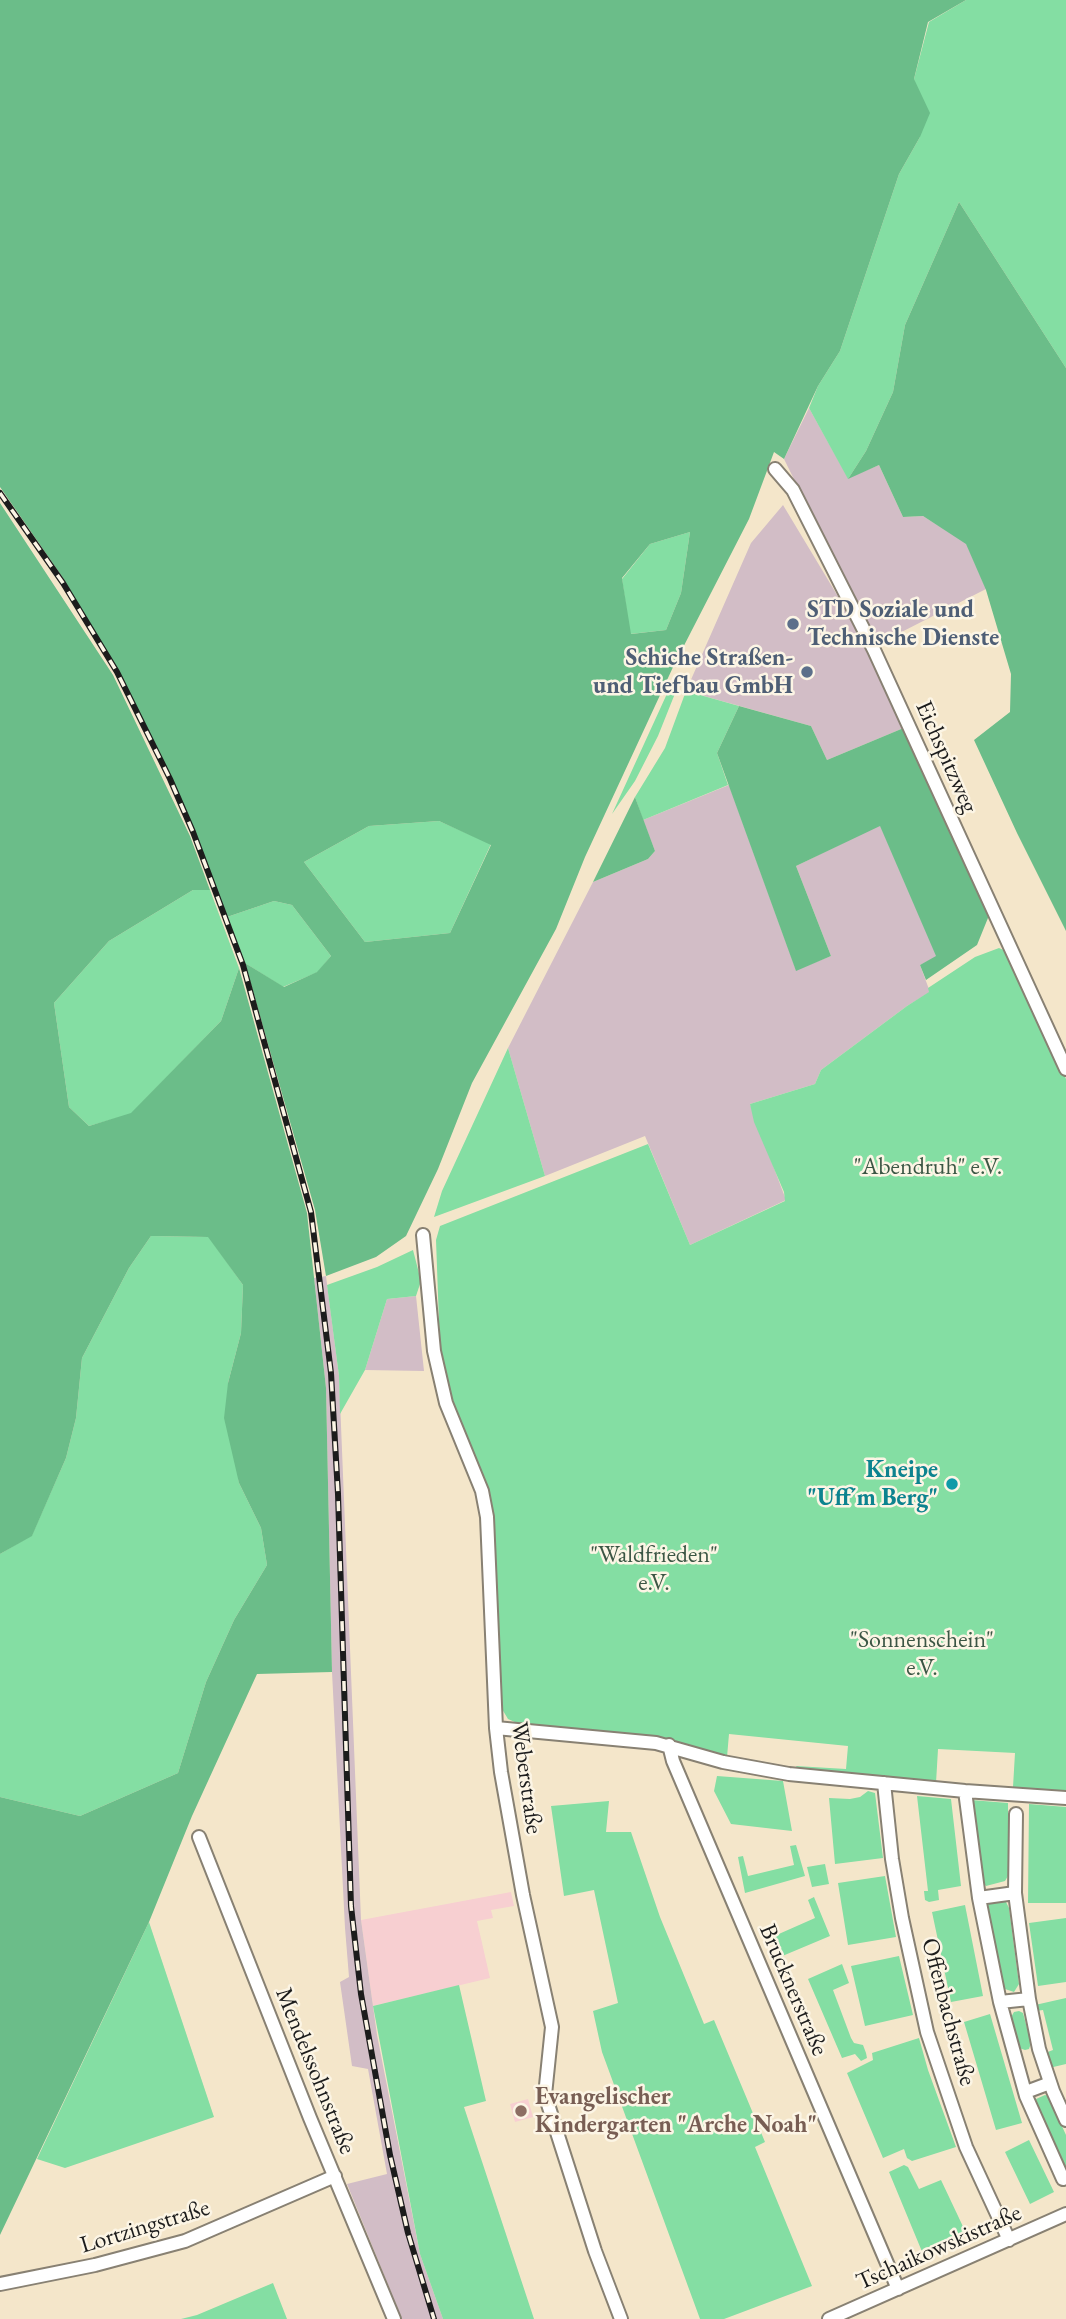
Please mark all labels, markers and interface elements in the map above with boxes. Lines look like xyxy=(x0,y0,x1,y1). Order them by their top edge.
place label: STD Soziale und Technische Dienste xyxy=(807,596,999,652)
marker: STD Soziale und Technische Dienste xyxy=(785,616,801,632)
place label: Schiche Straßen- und Tiefbau GmbH xyxy=(593,644,793,700)
marker: Schiche Straßen- und Tiefbau GmbH xyxy=(799,664,815,680)
street label: Eichspitzweg xyxy=(908,696,984,818)
park label: "Abendruh" e.V. xyxy=(854,1153,1002,1181)
place label: Kneipe "Uff´m Berg" xyxy=(807,1456,938,1512)
marker: Kneipe "Uff´m Berg" xyxy=(944,1476,960,1492)
park label: "Waldfrieden" e.V. xyxy=(590,1541,718,1597)
park label: "Sonnenschein" e.V. xyxy=(850,1626,994,1682)
street label: Weberstraße xyxy=(504,1720,548,1836)
street label: Brucknerstraße xyxy=(752,1920,834,2060)
street label: Offenbachstraße xyxy=(914,1935,982,2089)
street label: Mendelssohnstraße xyxy=(269,1984,361,2158)
place label: Evangelischer Kindergarten "Arche Noah" xyxy=(535,2083,817,2139)
marker: Evangelischer Kindergarten "Arche Noah" xyxy=(513,2103,529,2119)
street label: Lortzingstraße xyxy=(77,2194,213,2260)
street label: Tschaikowskistraße xyxy=(852,2199,1026,2297)

